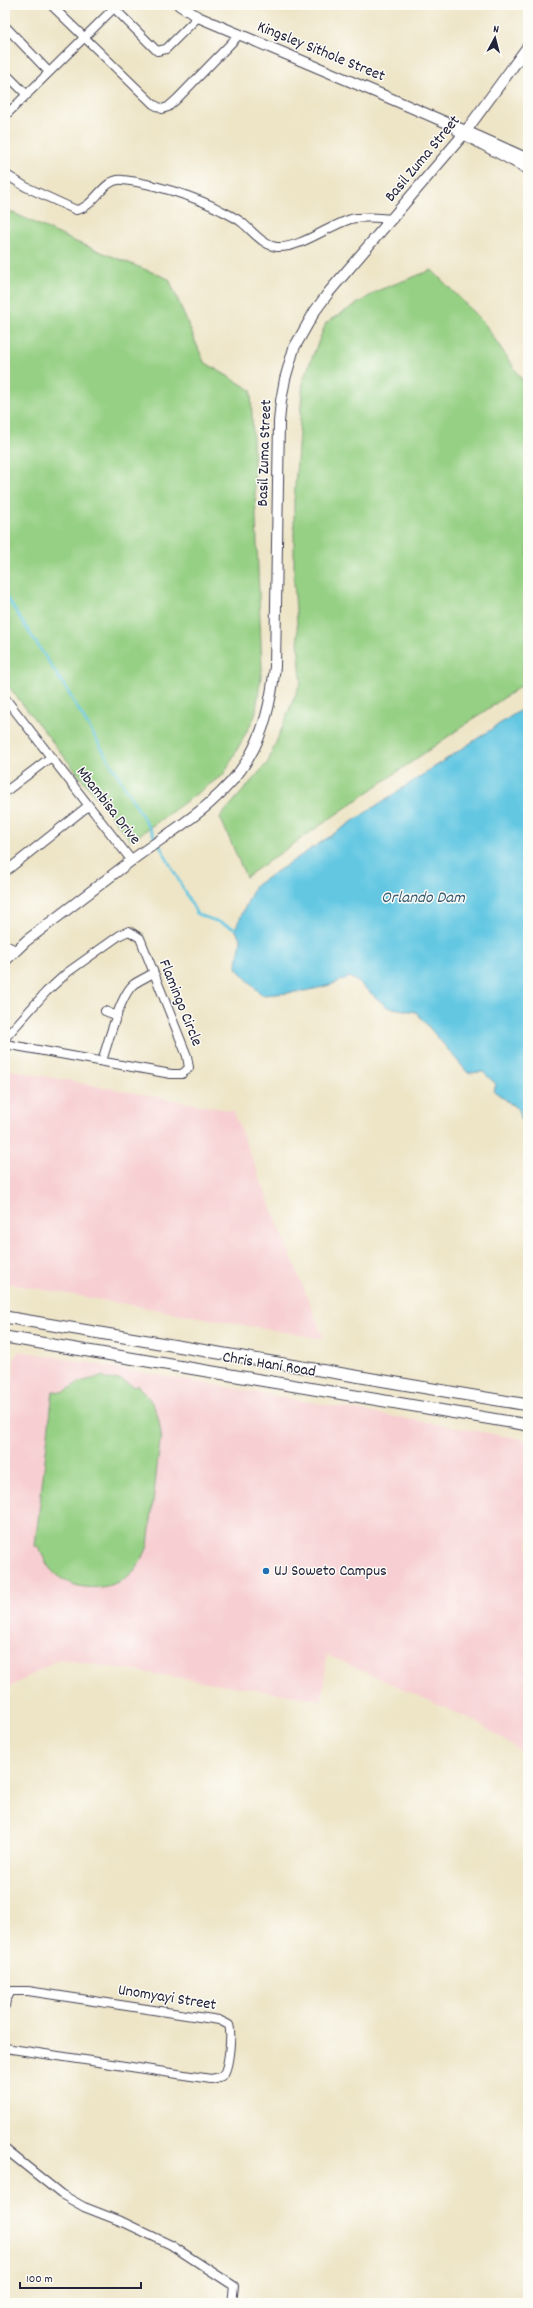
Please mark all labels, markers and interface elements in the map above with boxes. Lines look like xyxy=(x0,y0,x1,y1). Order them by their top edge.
street label: Kingsley Sithole Street xyxy=(254,16,389,88)
north arrow xyxy=(475,18,515,58)
text: N xyxy=(492,22,500,38)
street label: Basil Zuma Street xyxy=(380,110,466,207)
street label: Basil Zuma Street xyxy=(252,399,278,507)
street label: Mbambisa Drive xyxy=(70,762,146,850)
water label: Orlando Dam xyxy=(381,887,465,911)
street label: Flamingo Circle xyxy=(152,956,208,1050)
street label: Chris Hani Road xyxy=(221,1346,317,1384)
place label: UJ Soweto Campus xyxy=(274,1560,387,1583)
marker: UJ Soweto Campus xyxy=(261,1566,271,1576)
street label: Unomyayi Street xyxy=(116,1979,218,2017)
scale bar xyxy=(20,2264,141,2290)
text: 100 m xyxy=(26,2271,53,2288)

